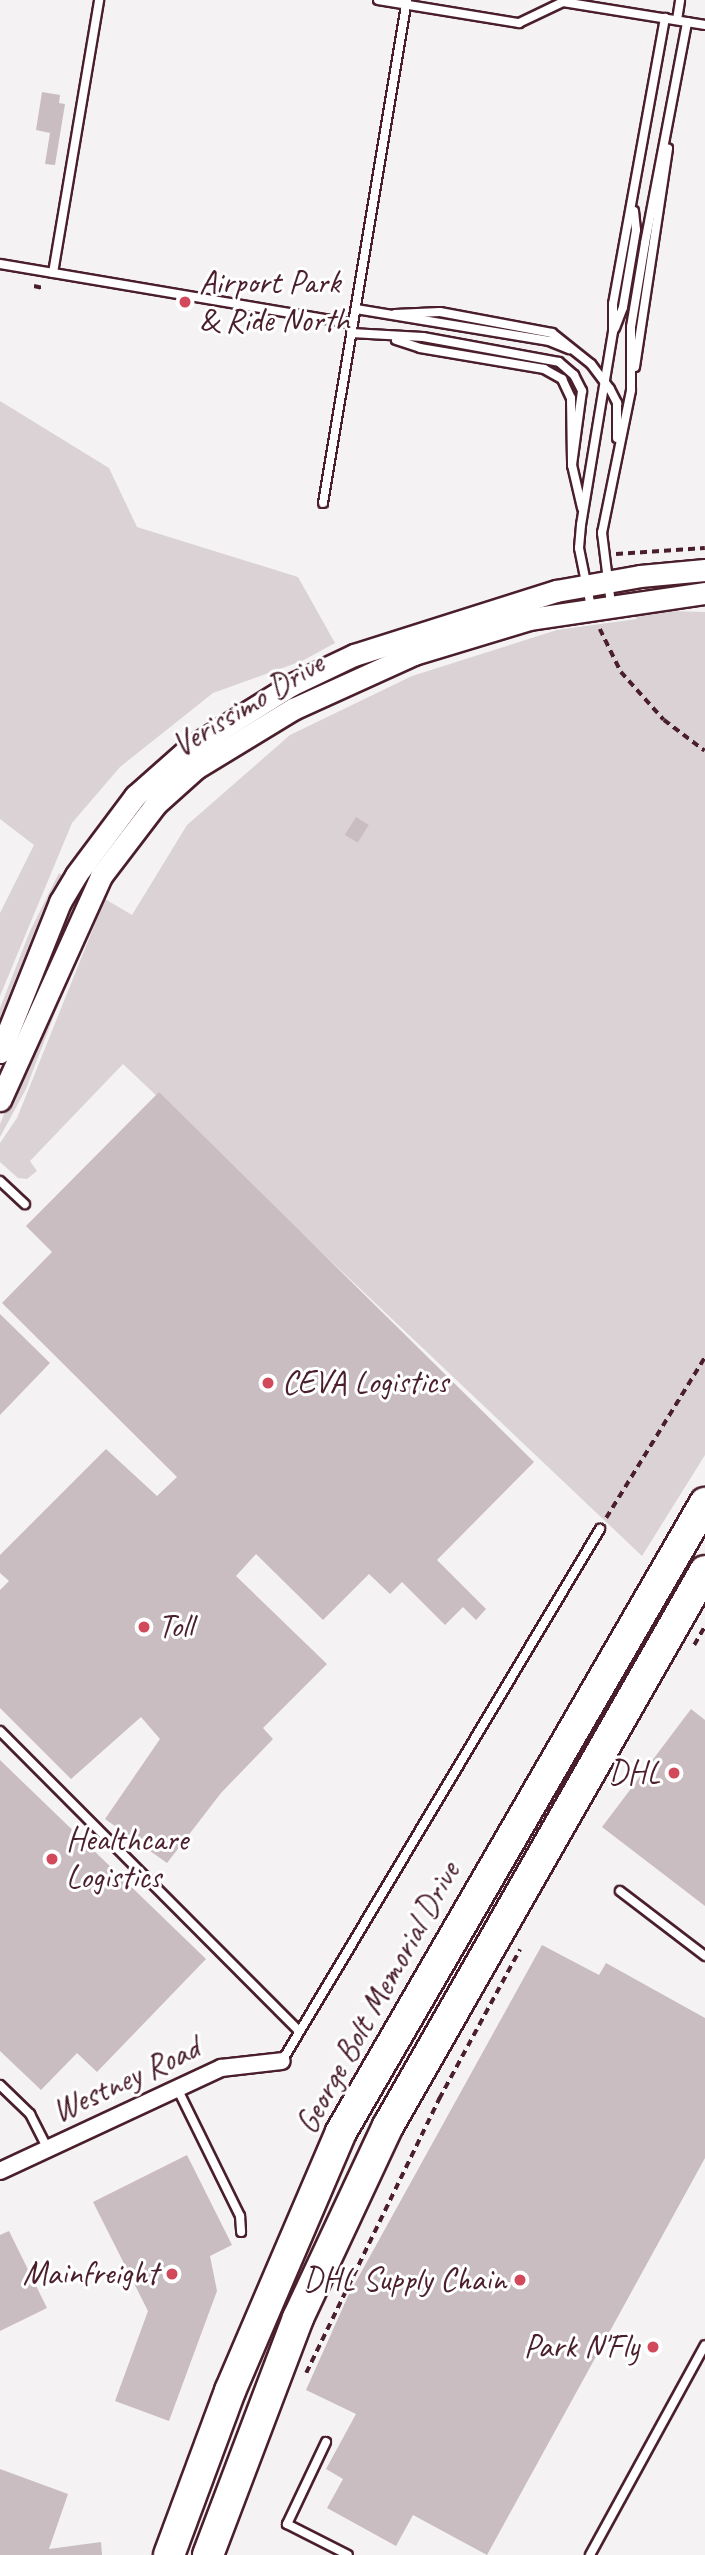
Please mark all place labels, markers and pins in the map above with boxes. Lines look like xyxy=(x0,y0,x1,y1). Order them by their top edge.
place label: Airport Park & Ride North xyxy=(199,263,350,341)
marker: Airport Park & Ride North xyxy=(177,294,193,310)
place label: CEVA Logistics xyxy=(282,1363,448,1403)
marker: CEVA Logistics xyxy=(260,1375,276,1391)
place label: Toll xyxy=(158,1607,193,1647)
marker: Toll xyxy=(136,1619,152,1635)
place label: DHL xyxy=(608,1753,660,1793)
marker: DHL xyxy=(666,1765,682,1781)
place label: Healthcare Logistics xyxy=(66,1820,188,1898)
marker: Healthcare Logistics xyxy=(44,1851,60,1867)
place label: Mainfreight xyxy=(23,2254,158,2294)
place label: DHL Supply Chain xyxy=(303,2260,506,2300)
marker: Mainfreight xyxy=(164,2266,180,2282)
marker: DHL Supply Chain xyxy=(512,2272,528,2288)
place label: Park N'Fly xyxy=(523,2327,639,2367)
marker: Park N'Fly xyxy=(645,2339,661,2355)

